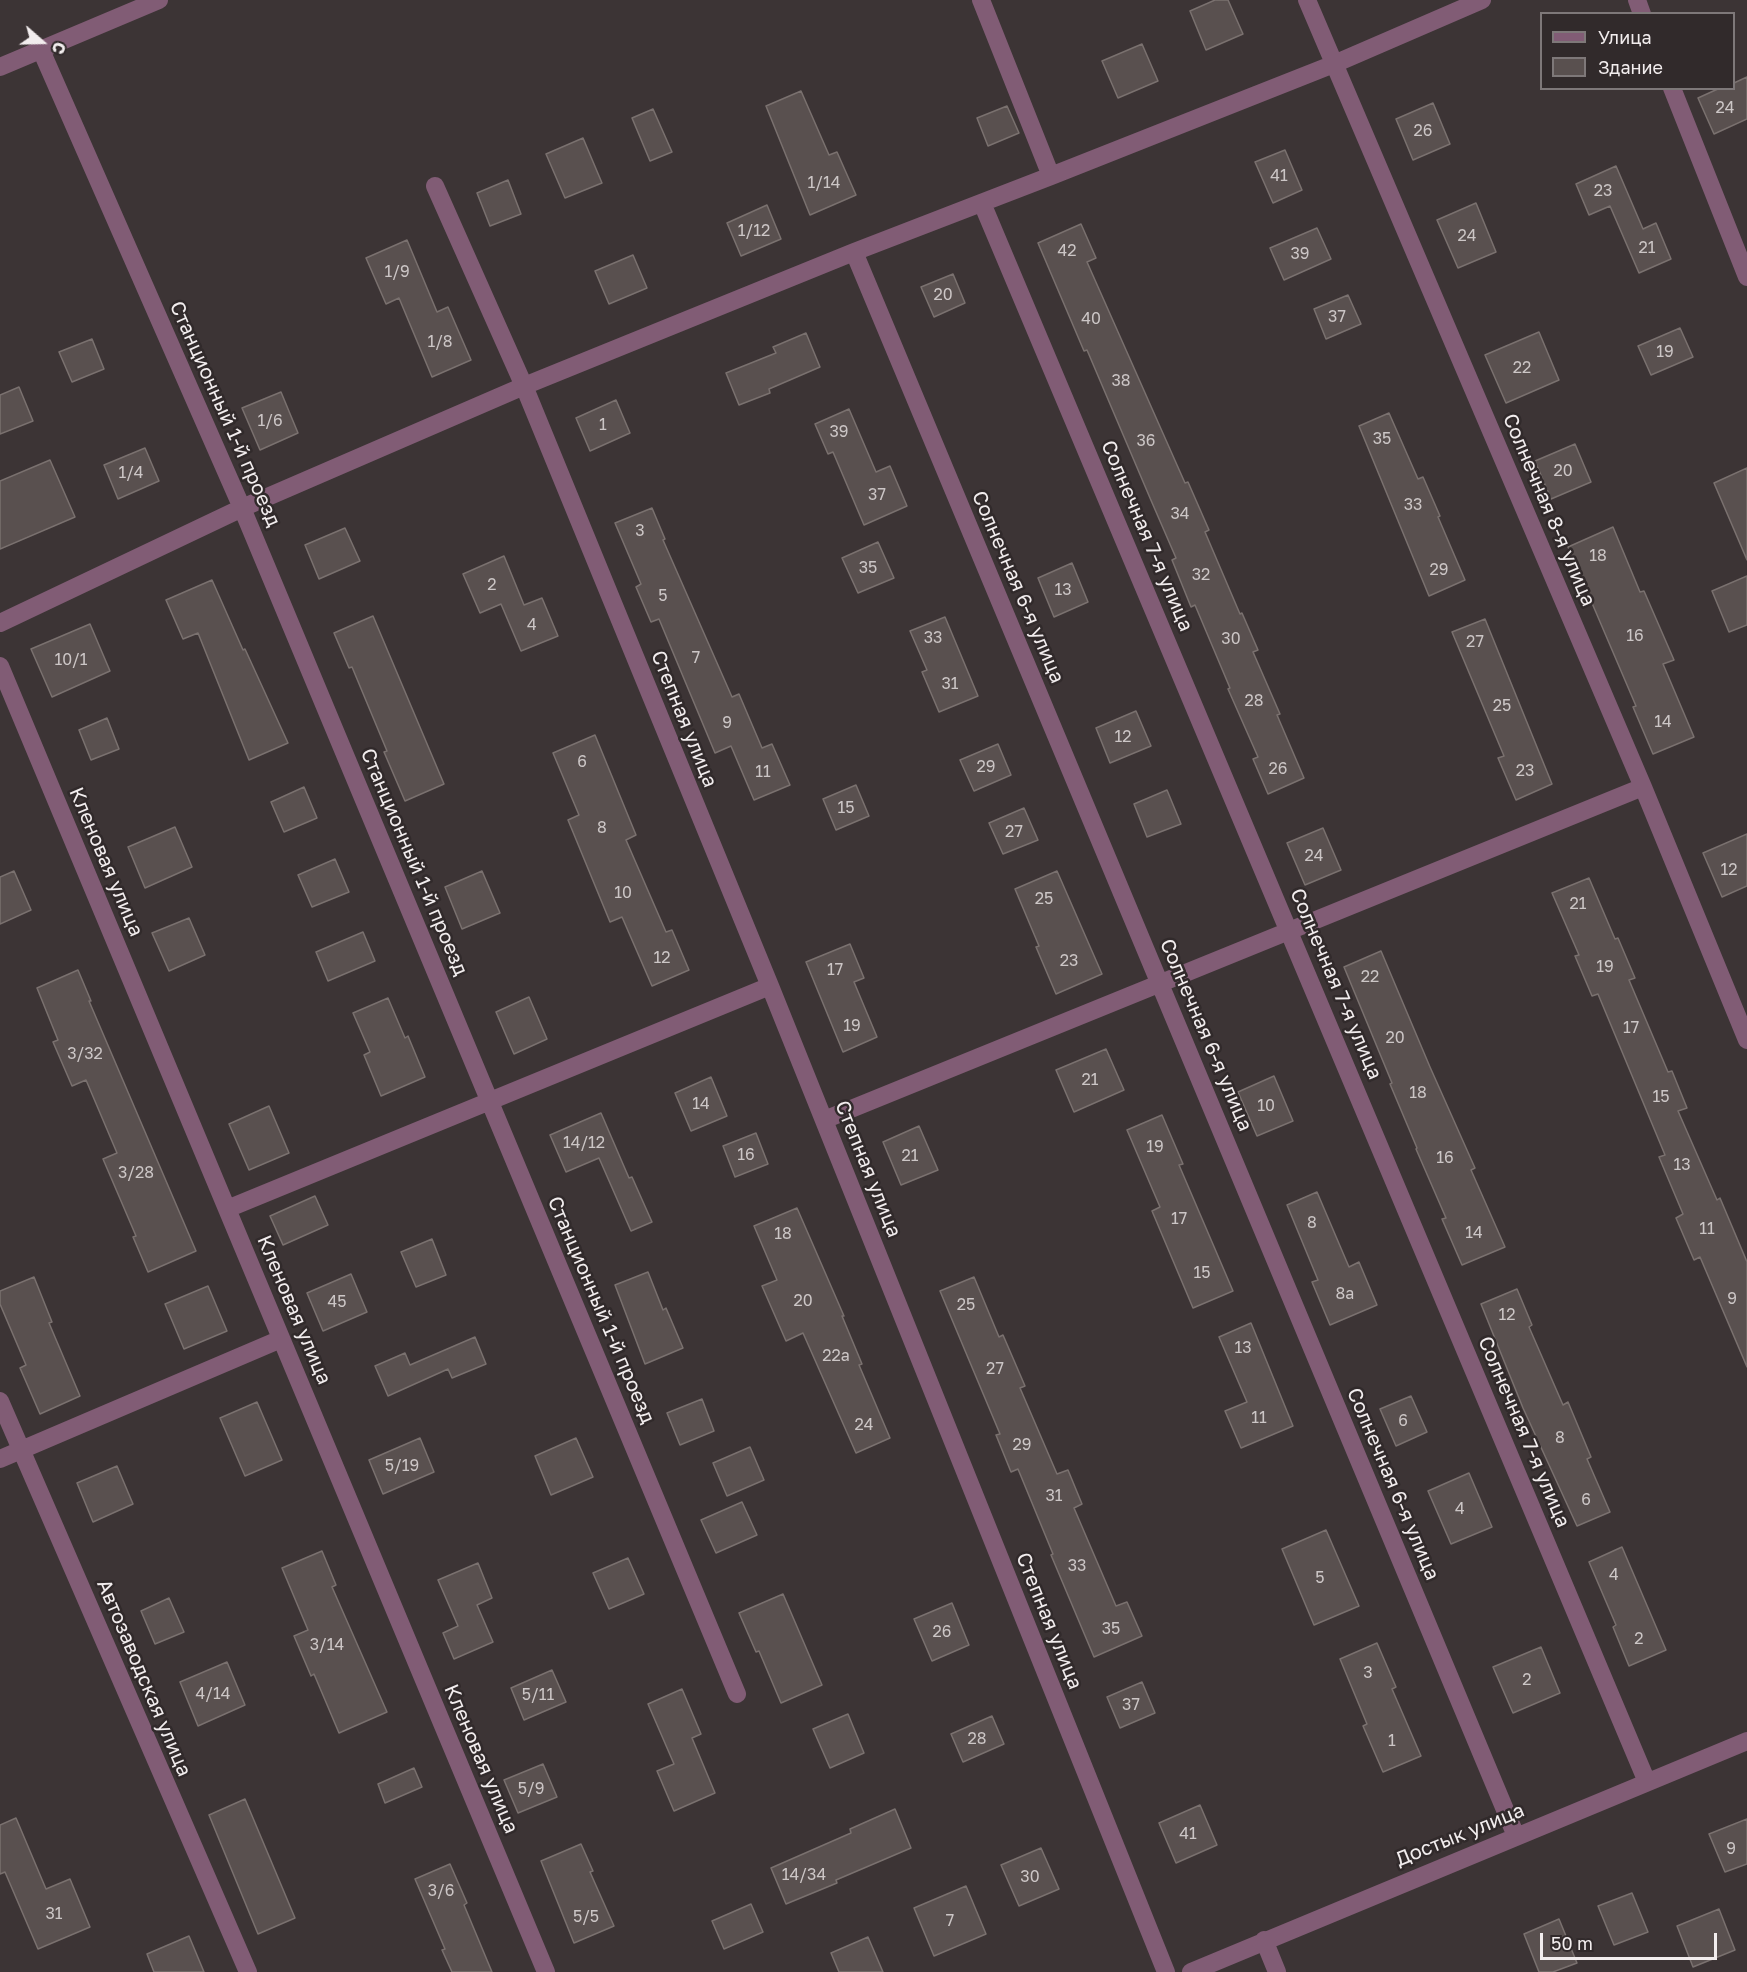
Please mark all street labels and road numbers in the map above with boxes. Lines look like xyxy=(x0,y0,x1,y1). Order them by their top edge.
street label: Станционный 1-й проезд xyxy=(164,298,286,530)
street label: Солнечная 8-я улица xyxy=(1498,410,1600,610)
street label: Солнечная 7-я улица xyxy=(1096,437,1198,635)
street label: Солнечная 6-я улица xyxy=(967,487,1069,687)
street label: Степная улица xyxy=(646,647,722,791)
street label: Станционный 1-й проезд xyxy=(355,745,473,979)
street label: Кленовая улица xyxy=(64,784,148,940)
street label: Солнечная 7-я улица xyxy=(1285,885,1387,1083)
street label: Солнечная 6-я улица xyxy=(1155,935,1257,1135)
street label: Степная улица xyxy=(830,1097,906,1241)
street label: Станционный 1-й проезд xyxy=(542,1193,660,1427)
street label: Кленовая улица xyxy=(252,1232,336,1388)
street label: Солнечная 7-я улица xyxy=(1473,1333,1575,1531)
street label: Солнечная 6-я улица xyxy=(1342,1384,1444,1584)
street label: Степная улица xyxy=(1011,1549,1087,1693)
street label: Автозаводская улица xyxy=(92,1576,196,1780)
street label: Кленовая улица xyxy=(439,1681,523,1837)
street label: Достык улица xyxy=(1392,1798,1528,1872)

